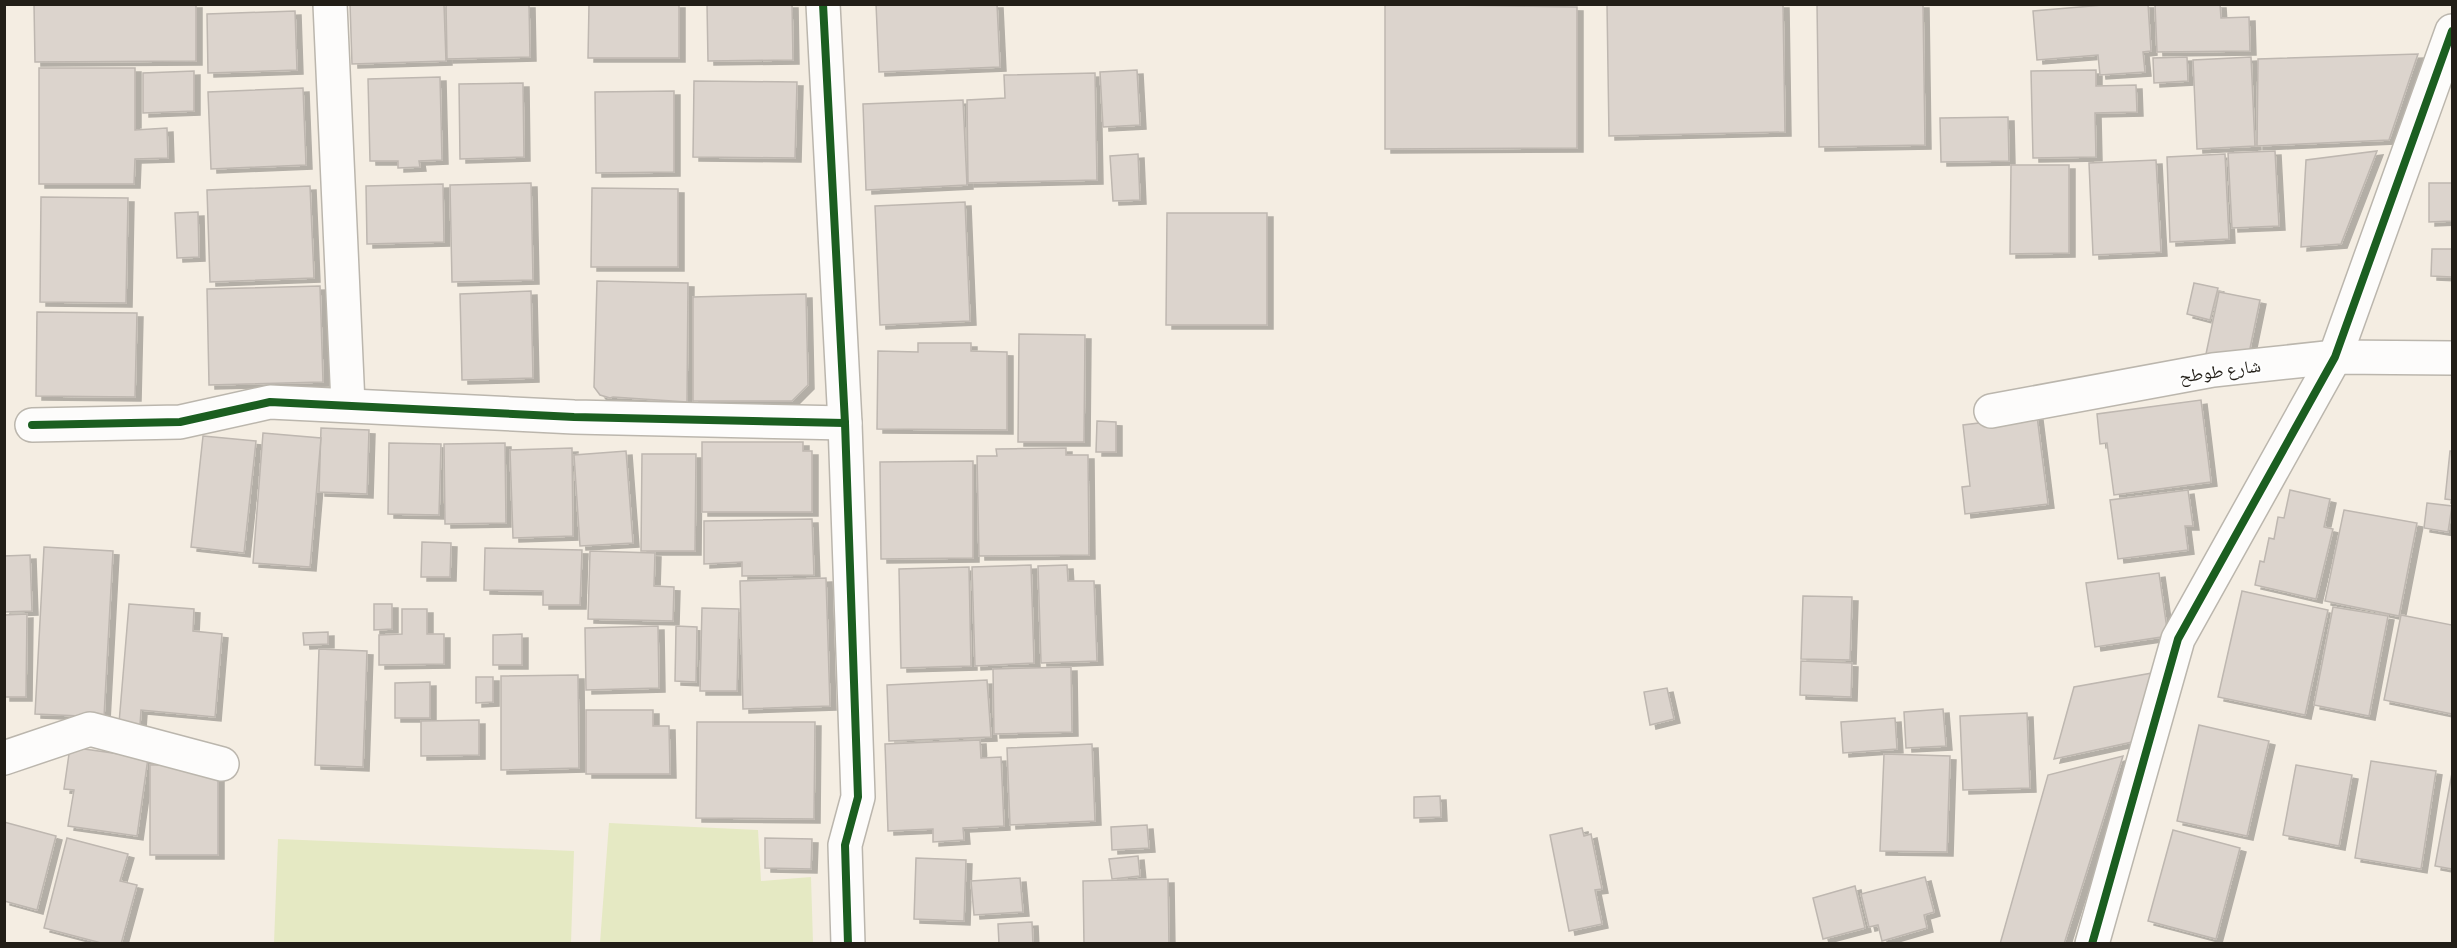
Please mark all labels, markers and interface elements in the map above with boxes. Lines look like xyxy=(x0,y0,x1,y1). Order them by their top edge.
street label: شارع طوطح xyxy=(2178,353,2262,389)

